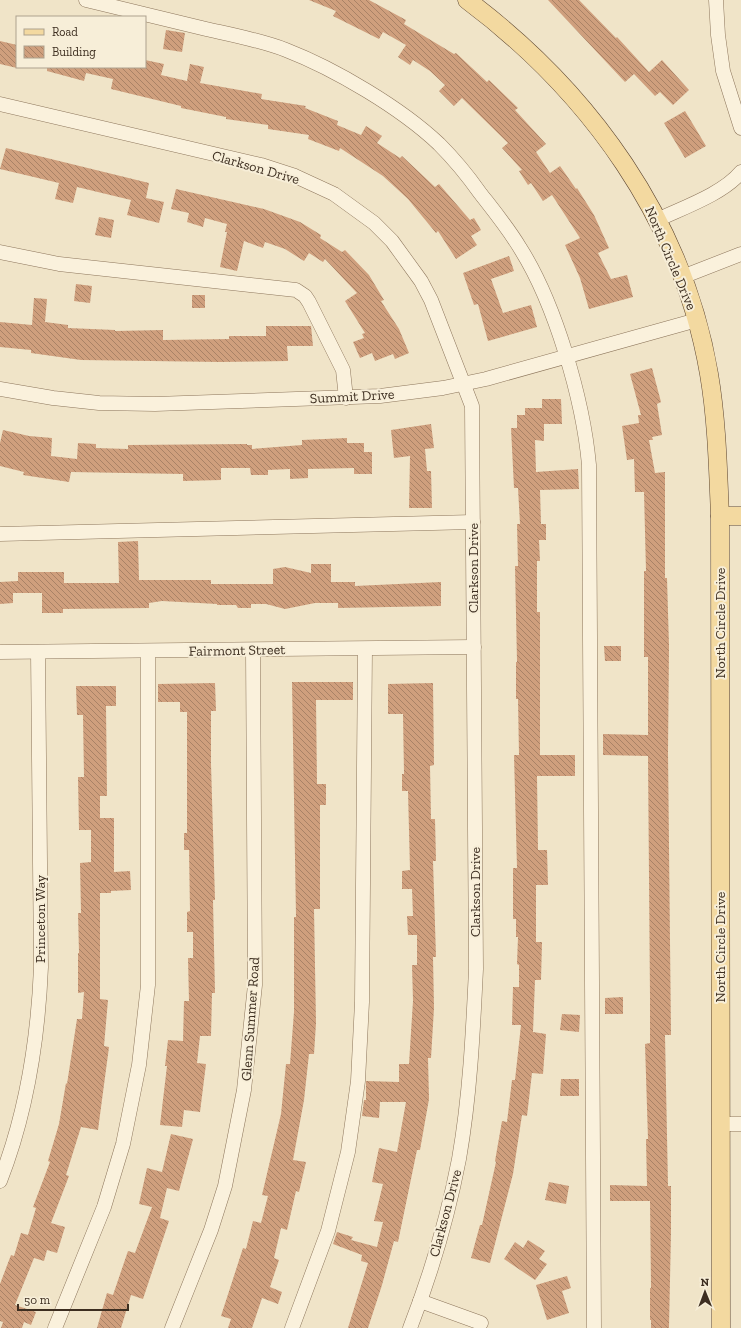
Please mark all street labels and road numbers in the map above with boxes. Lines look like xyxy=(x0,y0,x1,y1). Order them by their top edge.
street label: Clarkson Drive xyxy=(210,147,302,188)
street label: North Circle Drive xyxy=(641,204,700,313)
street label: Summit Drive xyxy=(309,386,395,407)
street label: Clarkson Drive xyxy=(465,523,482,613)
street label: North Circle Drive xyxy=(712,567,729,678)
street label: Fairmont Street xyxy=(188,641,286,660)
street label: Clarkson Drive xyxy=(467,847,484,937)
street label: Princeton Way xyxy=(32,874,49,963)
street label: North Circle Drive xyxy=(712,891,729,1002)
street label: Glenn Summer Road xyxy=(238,956,263,1082)
street label: Clarkson Drive xyxy=(426,1167,465,1259)

